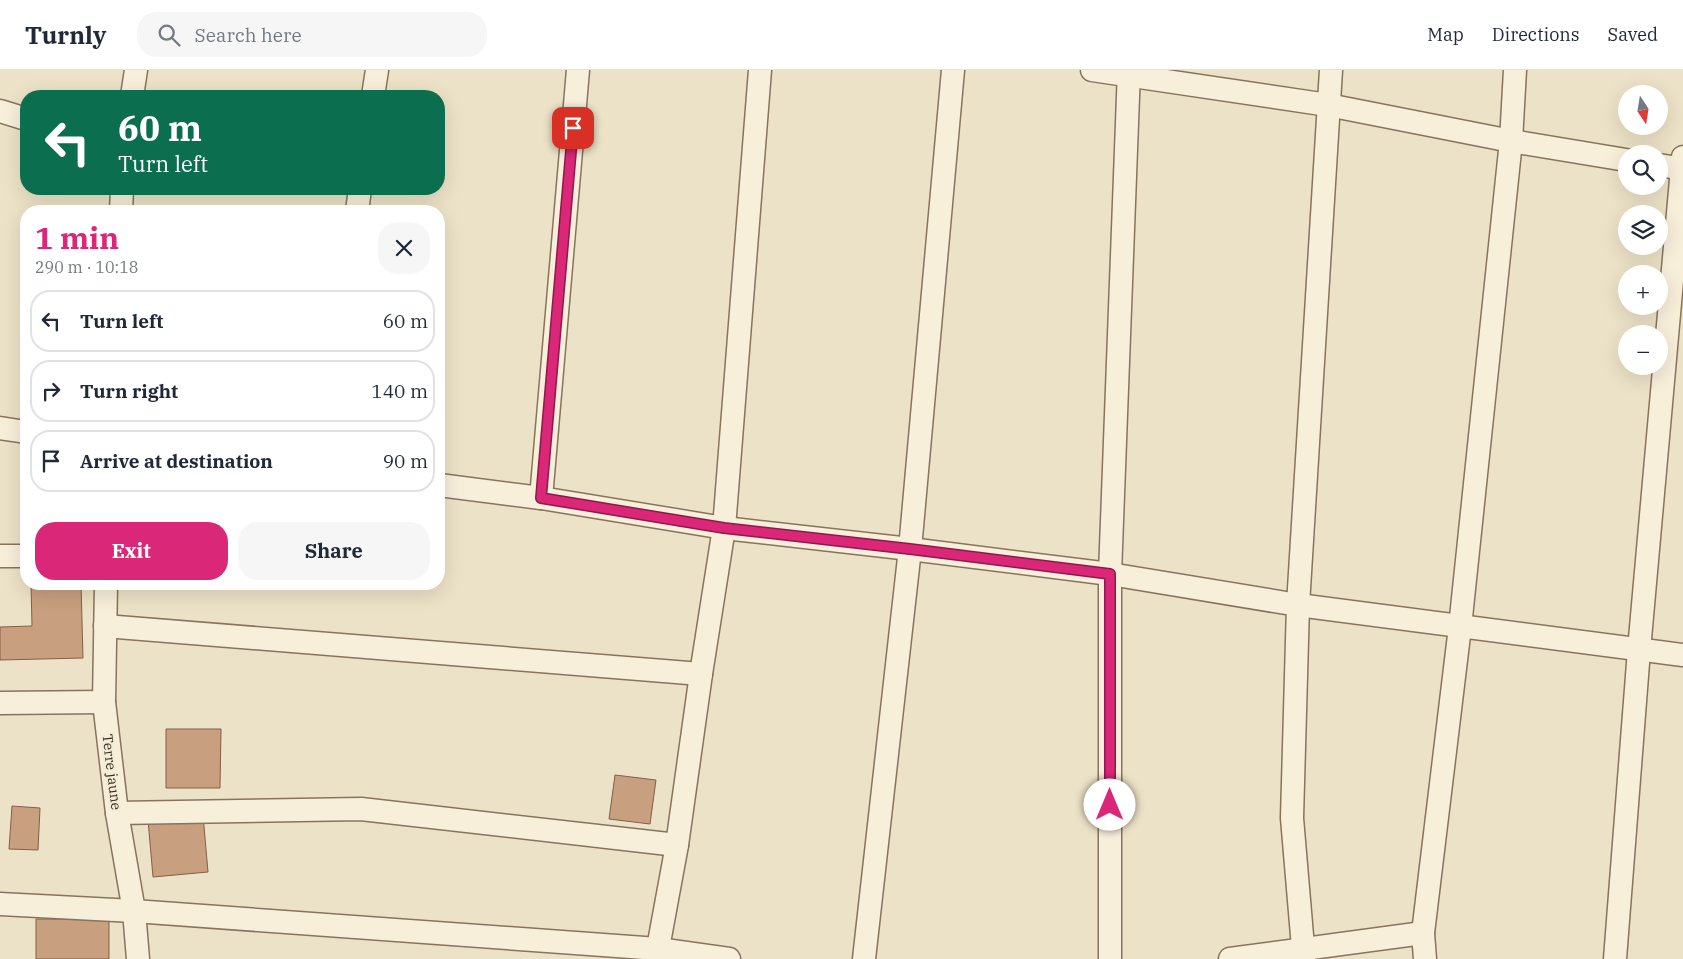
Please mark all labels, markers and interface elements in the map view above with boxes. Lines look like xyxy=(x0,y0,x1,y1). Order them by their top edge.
search box xyxy=(137,12,487,57)
text: Turnly xyxy=(25,19,107,51)
icon: search xyxy=(155,21,183,49)
text: Search here xyxy=(195,23,302,47)
text: Map xyxy=(1427,23,1464,46)
text: Directions xyxy=(1492,23,1580,46)
text: Saved xyxy=(1608,23,1658,46)
north arrow xyxy=(1618,85,1668,135)
map controls xyxy=(1618,85,1668,375)
text: 60 m xyxy=(118,105,202,151)
pin xyxy=(552,107,594,149)
icon: left xyxy=(35,110,100,175)
icon: arrive xyxy=(559,114,587,142)
button: search xyxy=(1618,145,1668,195)
text: Turn left xyxy=(118,149,208,178)
button: layers xyxy=(1618,205,1668,255)
text: 1 min xyxy=(35,218,119,257)
button: close xyxy=(378,222,430,274)
text: 290 m · 10:18 xyxy=(35,257,138,277)
button: + xyxy=(1618,265,1668,315)
icon: left xyxy=(37,307,65,335)
text: Turn left xyxy=(80,309,163,333)
text: 60 m xyxy=(383,309,428,333)
button: − xyxy=(1618,325,1668,375)
icon: right xyxy=(37,377,65,405)
text: Turn right xyxy=(80,379,178,403)
text: 140 m xyxy=(371,379,428,403)
icon: arrive xyxy=(37,447,65,475)
text: Arrive at destination xyxy=(80,449,273,473)
text: 90 m xyxy=(383,449,428,473)
button: Exit xyxy=(35,522,228,580)
button: Share xyxy=(238,522,430,580)
street label: Terre jaune xyxy=(98,733,126,811)
position arrow xyxy=(1083,778,1135,830)

